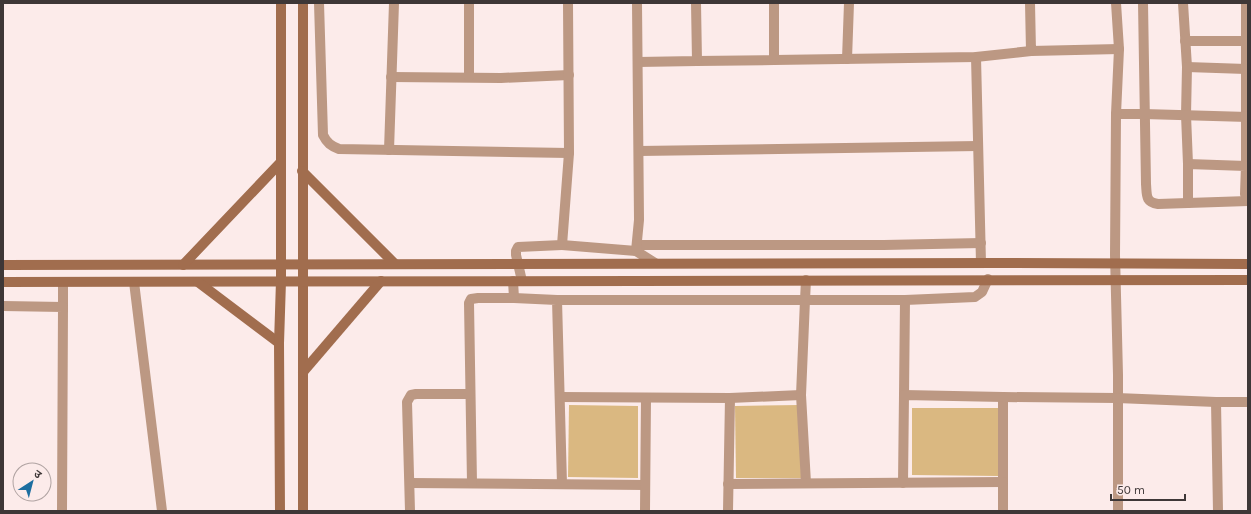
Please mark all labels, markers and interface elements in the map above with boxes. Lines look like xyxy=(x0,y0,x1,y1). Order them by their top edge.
north arrow xyxy=(12,462,52,502)
text: उ xyxy=(31,467,44,482)
scale bar xyxy=(1111,476,1185,502)
text: 50 m xyxy=(1117,483,1145,497)

